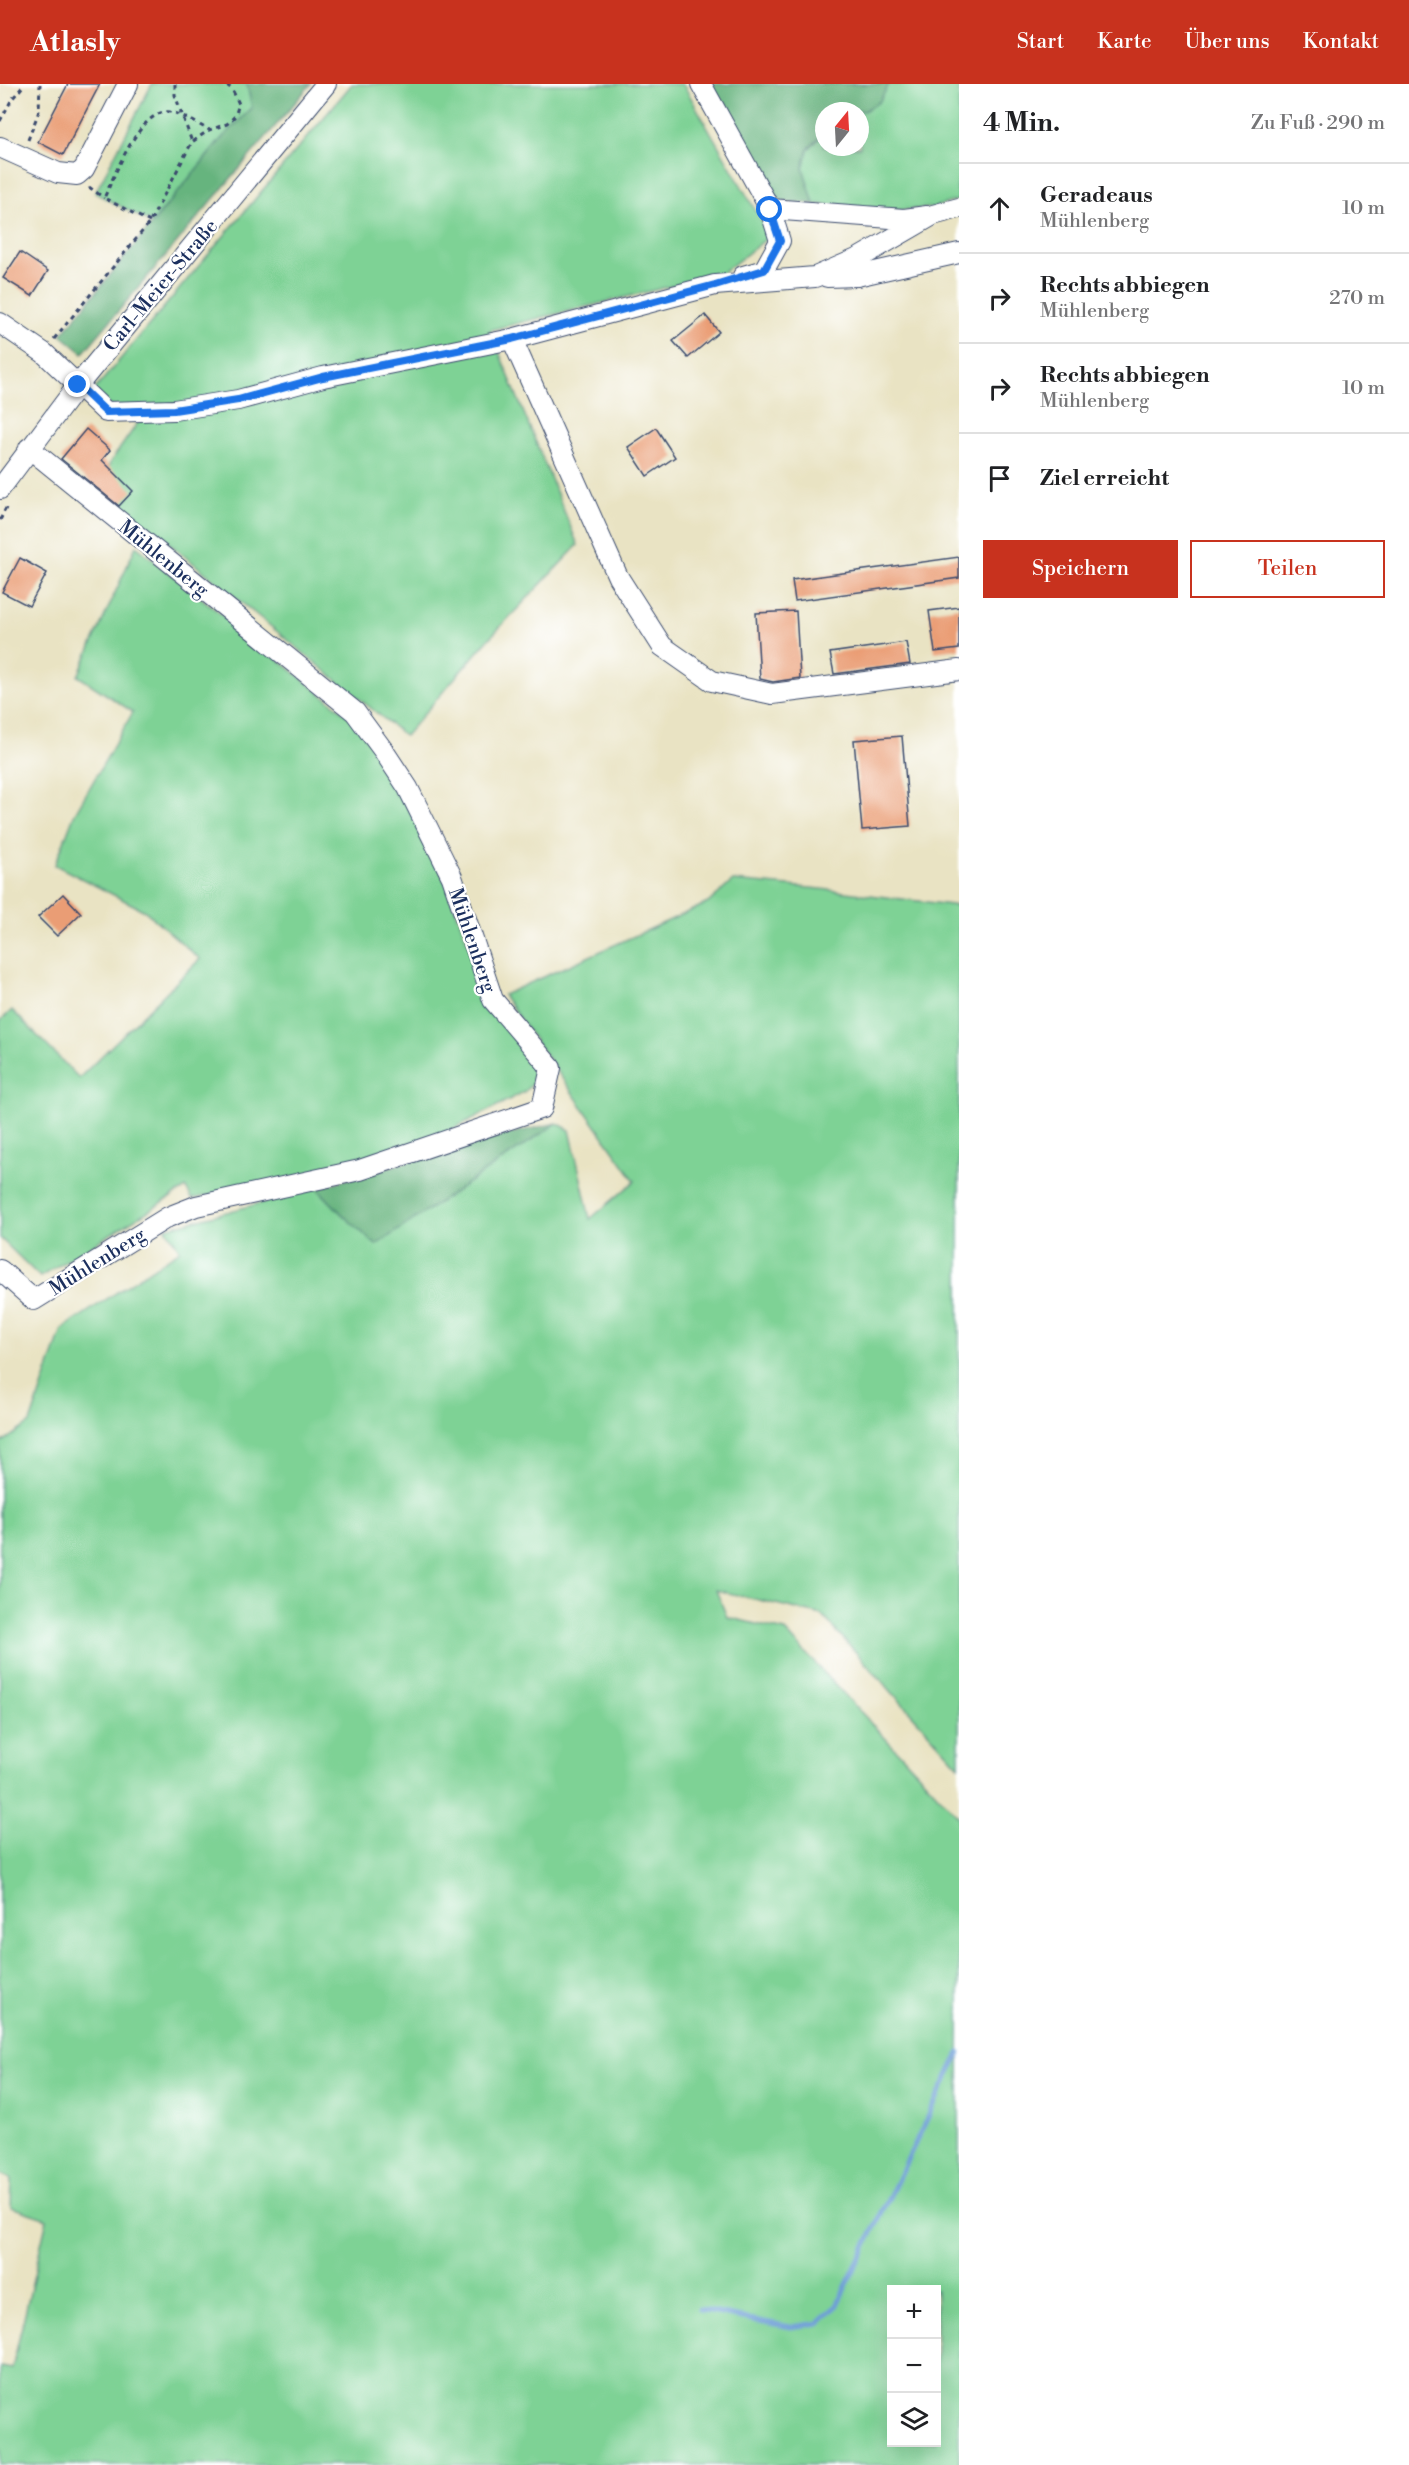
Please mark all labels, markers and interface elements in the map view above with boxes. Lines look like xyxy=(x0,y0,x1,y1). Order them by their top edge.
text: Atlasly xyxy=(30,25,120,60)
text: Start xyxy=(1017,29,1064,55)
text: Karte xyxy=(1097,29,1152,55)
text: Über uns xyxy=(1185,29,1270,55)
text: Kontakt xyxy=(1303,29,1379,55)
north arrow xyxy=(815,102,869,156)
text: 4 Min. xyxy=(983,107,1060,139)
text: Zu Fuß · 290 m xyxy=(1251,111,1385,136)
text: Geradeaus xyxy=(1040,182,1153,209)
icon: ahead xyxy=(983,192,1016,225)
route start xyxy=(756,196,782,222)
text: 10 m xyxy=(1342,196,1385,221)
text: Mühlenberg xyxy=(1040,209,1149,234)
street label: Carl-Meier-Straße xyxy=(99,215,224,357)
text: Rechts abbiegen xyxy=(1040,272,1210,299)
icon: right xyxy=(983,282,1016,315)
text: 270 m xyxy=(1329,286,1385,311)
text: Mühlenberg xyxy=(1040,299,1149,324)
text: Rechts abbiegen xyxy=(1040,362,1210,389)
route end xyxy=(64,371,90,397)
icon: right xyxy=(983,372,1016,405)
text: 10 m xyxy=(1342,376,1385,401)
text: Mühlenberg xyxy=(1040,389,1149,414)
icon: arrive xyxy=(983,462,1016,495)
text: Ziel erreicht xyxy=(1040,465,1169,492)
street label: Mühlenberg xyxy=(113,515,214,604)
button: Speichern xyxy=(983,540,1178,598)
button: Teilen xyxy=(1190,540,1385,598)
street label: Mühlenberg xyxy=(442,885,501,997)
street label: Mühlenberg xyxy=(45,1222,151,1302)
map controls xyxy=(887,2285,941,2447)
button: + xyxy=(887,2285,941,2339)
button: − xyxy=(887,2339,941,2393)
button: layers xyxy=(887,2393,941,2447)

